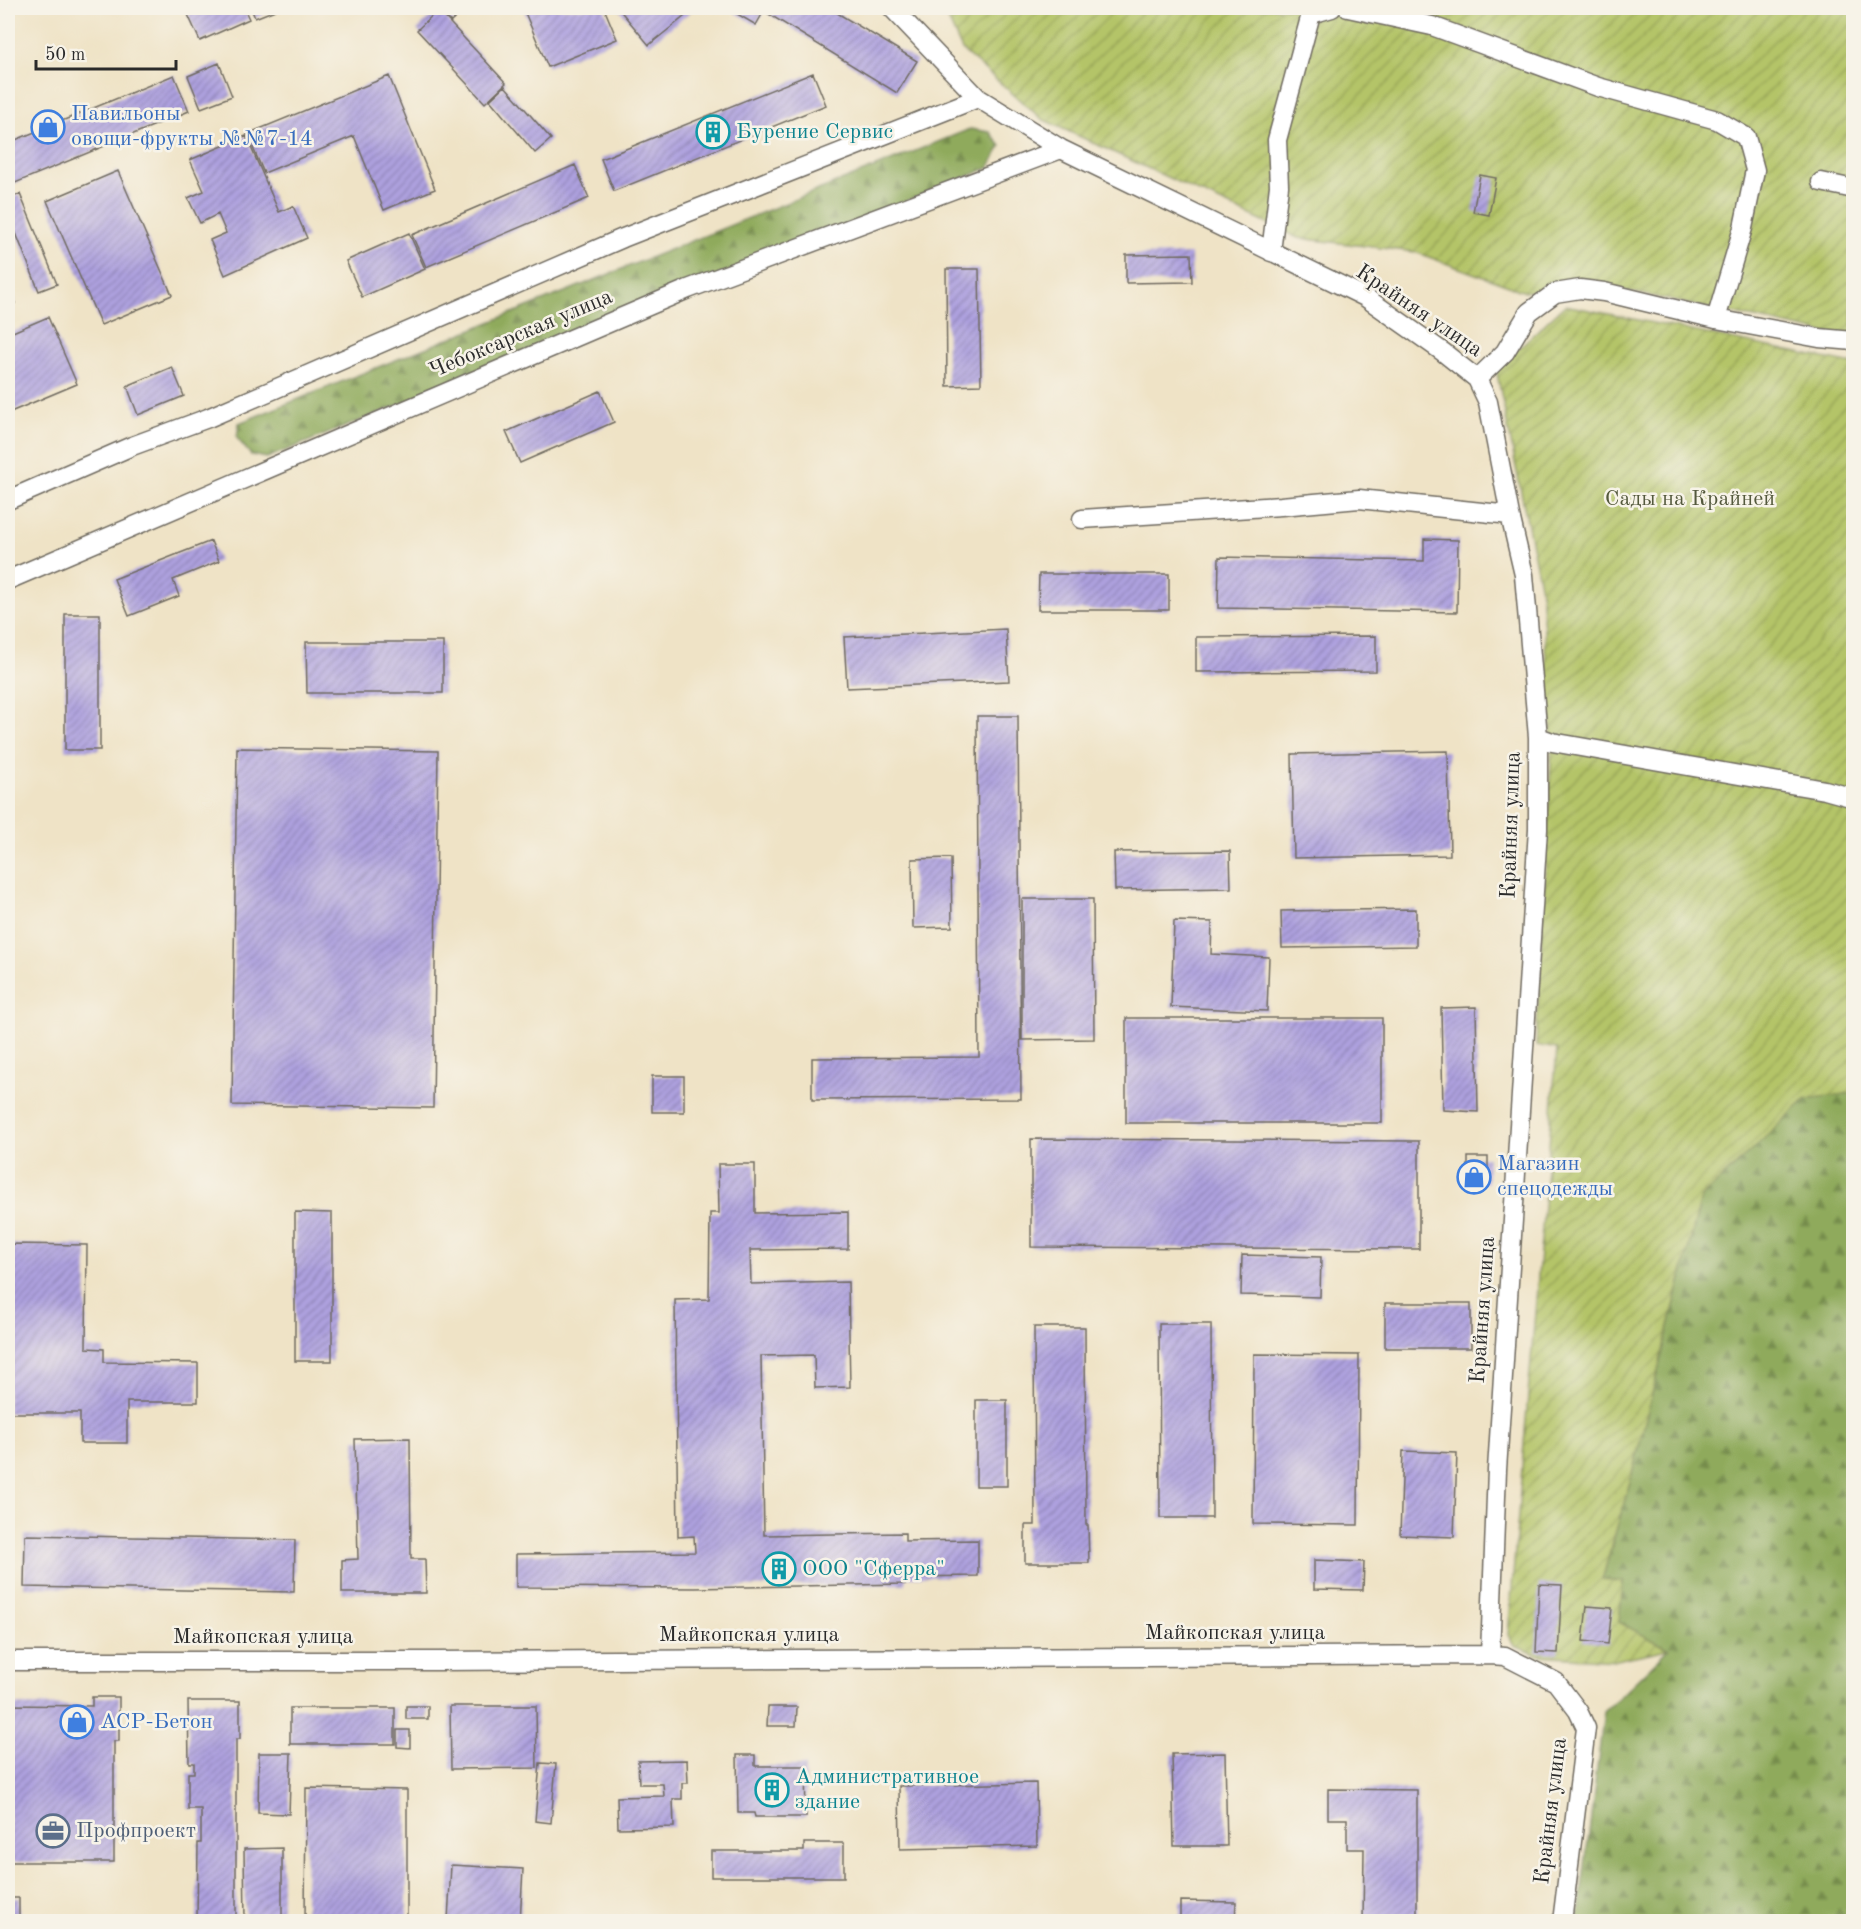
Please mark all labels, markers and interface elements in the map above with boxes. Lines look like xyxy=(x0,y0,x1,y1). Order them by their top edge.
scale bar xyxy=(36,33,176,71)
text: 50 m xyxy=(45,46,85,64)
place label: Павильоны овощи-фрукты №№7-14 xyxy=(71,103,313,150)
shop icon: Павильоны овощи-фрукты №№7-14 xyxy=(30,109,66,145)
building icon: Бурение Сервис xyxy=(695,114,731,150)
place label: Бурение Сервис xyxy=(736,121,893,143)
street label: Крайняя улица xyxy=(1352,261,1486,361)
street label: Чебоксарская улица xyxy=(426,285,616,382)
park label: Сады на Крайней xyxy=(1605,488,1775,510)
street label: Крайняя улица xyxy=(1497,751,1525,899)
place label: Магазин спецодежды xyxy=(1497,1153,1613,1200)
shop icon: Магазин спецодежды xyxy=(1456,1159,1492,1195)
street label: Крайняя улица xyxy=(1467,1236,1499,1384)
building icon: ООО "Сферра" xyxy=(761,1551,797,1587)
place label: ООО "Сферра" xyxy=(802,1558,945,1580)
street label: Майкопская улица xyxy=(1145,1622,1325,1644)
street label: Майкопская улица xyxy=(659,1624,839,1646)
street label: Майкопская улица xyxy=(173,1626,353,1648)
shop icon: АСР-Бетон xyxy=(59,1704,95,1740)
place label: АСР-Бетон xyxy=(100,1711,213,1733)
street label: Крайняя улица xyxy=(1531,1736,1571,1886)
place label: Административное здание xyxy=(795,1766,979,1813)
building icon: Административное здание xyxy=(754,1772,790,1808)
office icon: Профпроект xyxy=(35,1813,71,1849)
place label: Профпроект xyxy=(76,1820,196,1842)

